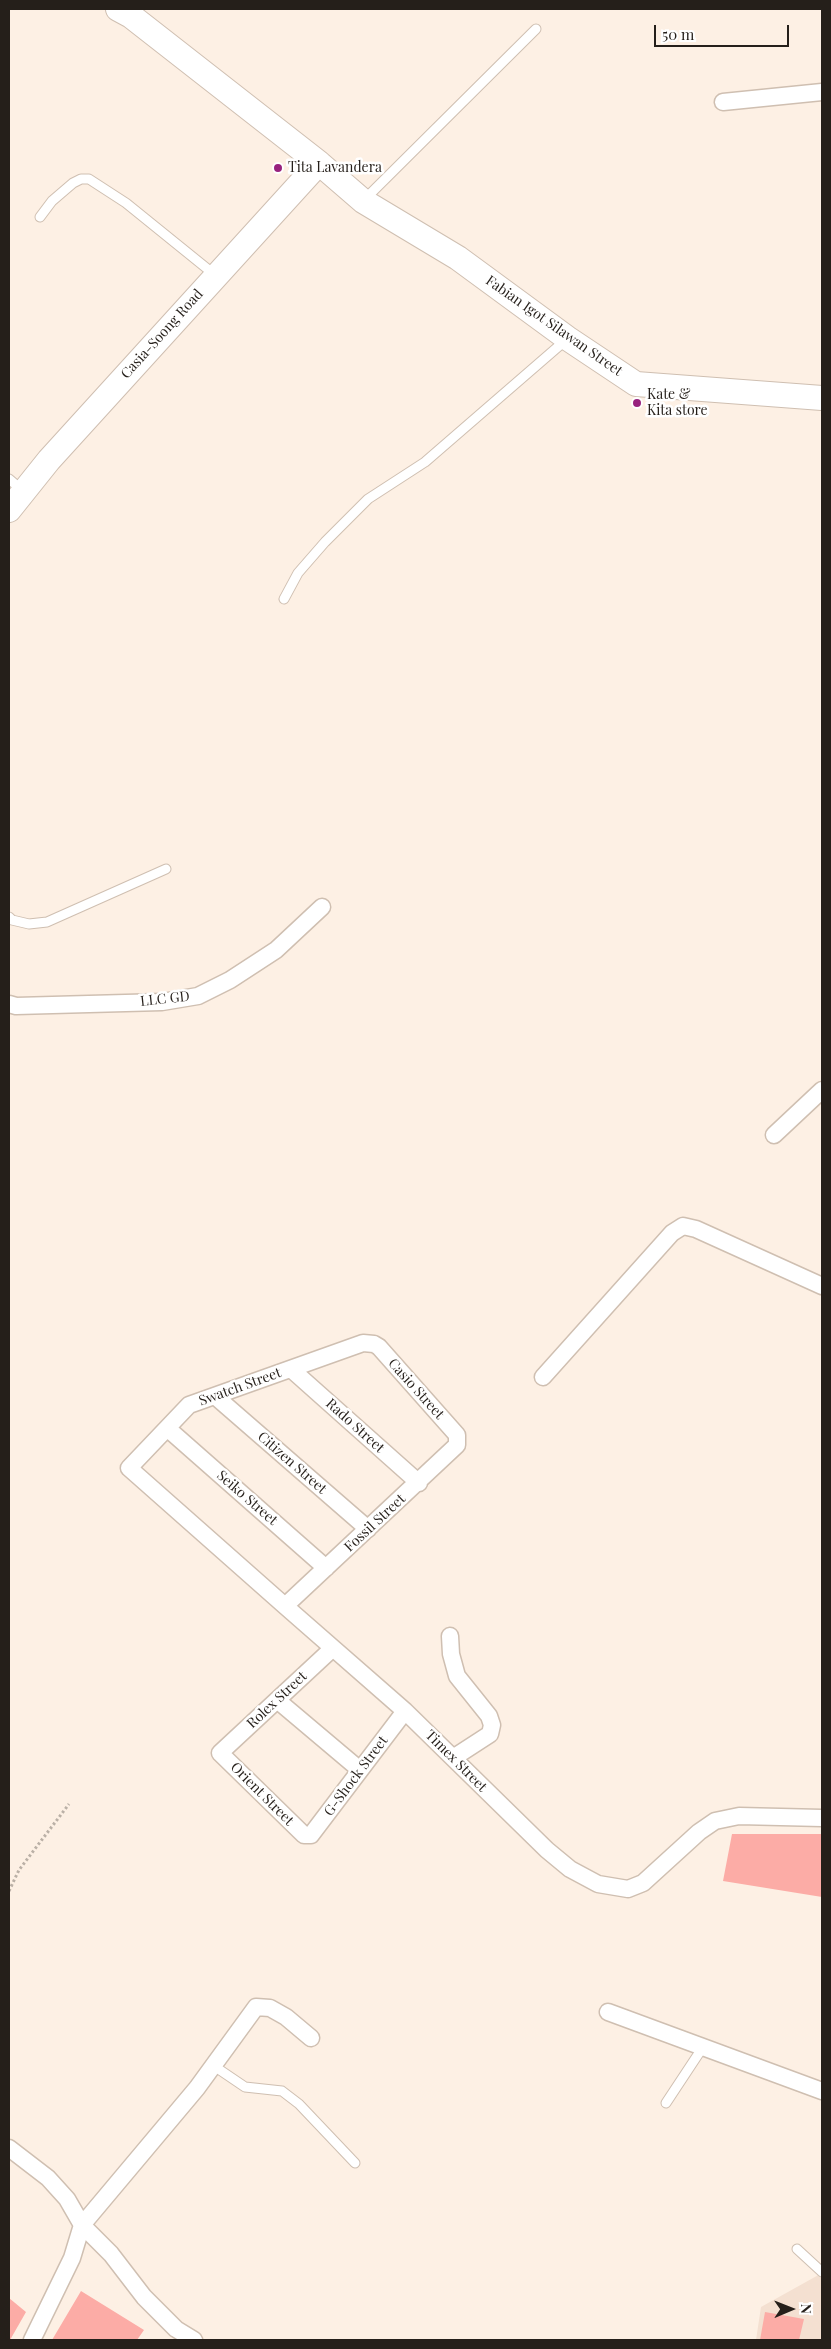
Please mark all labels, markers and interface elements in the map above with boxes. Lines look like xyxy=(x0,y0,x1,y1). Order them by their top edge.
scale bar xyxy=(656,15,791,47)
text: 50 m xyxy=(662,24,694,44)
place label: Tita Lavandera xyxy=(288,160,382,176)
marker: Tita Lavandera xyxy=(272,162,284,174)
street label: Fabian Igot Silawan Street xyxy=(482,272,626,380)
street label: Casia-Soong Road xyxy=(117,286,207,382)
place label: Kate & Kita store xyxy=(647,387,708,420)
marker: Kate & Kita store xyxy=(631,397,643,409)
street label: LLC GD xyxy=(139,988,191,1010)
street label: Casio Street xyxy=(384,1355,448,1423)
street label: Swatch Street xyxy=(197,1364,283,1410)
street label: Rado Street xyxy=(322,1395,388,1457)
street label: Citizen Street xyxy=(254,1428,330,1498)
street label: Seiko Street xyxy=(213,1467,281,1529)
street label: Fossil Street xyxy=(341,1491,409,1555)
street label: Rolex Street xyxy=(244,1668,310,1732)
street label: Timex Street xyxy=(422,1727,490,1795)
street label: G-Shock Street xyxy=(320,1733,392,1819)
street label: Orient Street xyxy=(227,1759,297,1829)
north arrow xyxy=(766,2284,816,2334)
text: N xyxy=(797,2304,816,2314)

